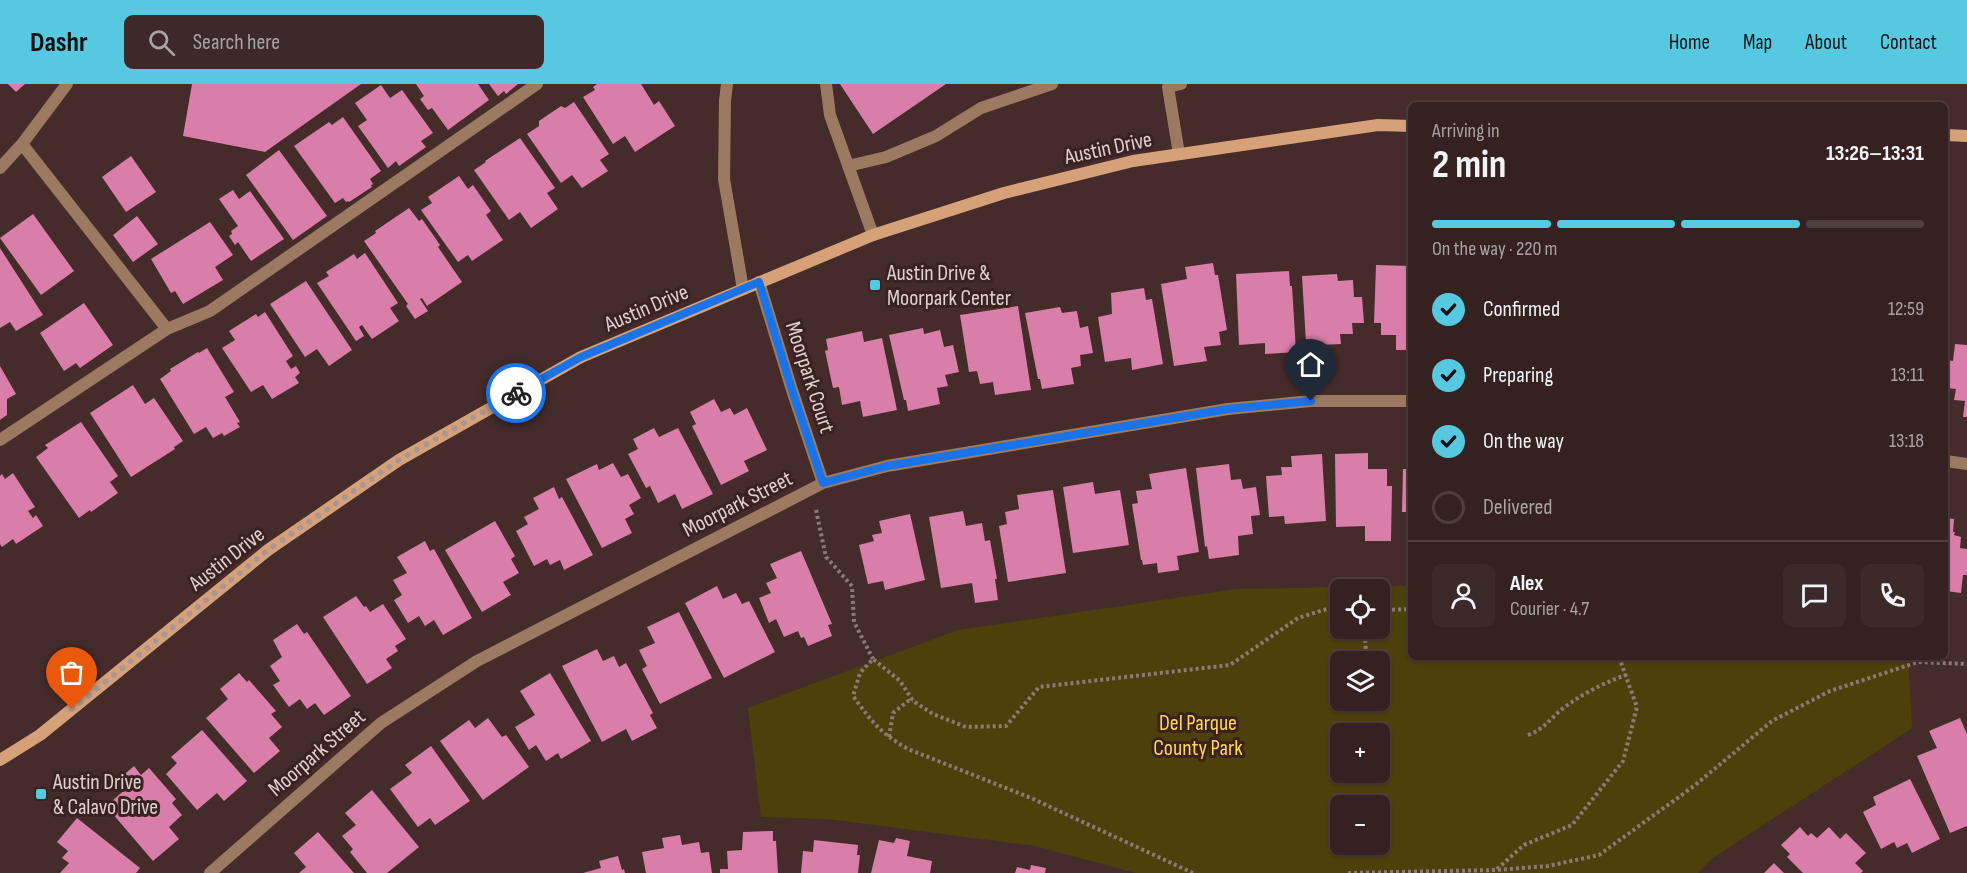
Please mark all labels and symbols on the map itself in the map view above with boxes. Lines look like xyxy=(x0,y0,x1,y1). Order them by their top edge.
street label: Austin Drive xyxy=(1061,126,1154,171)
place label: Austin Drive & Moorpark Center xyxy=(886,260,1011,312)
marker: Austin Drive & Moorpark Center xyxy=(868,278,882,292)
street label: Austin Drive xyxy=(600,279,693,339)
street label: Moorpark Court xyxy=(779,318,840,437)
pin xyxy=(1285,339,1336,401)
courier xyxy=(486,363,546,423)
street label: Moorpark Street xyxy=(678,465,797,544)
street label: Austin Drive xyxy=(183,521,270,598)
pin xyxy=(46,647,97,709)
street label: Moorpark Street xyxy=(263,703,371,803)
park label: Del Parque County Park xyxy=(1153,710,1243,762)
place label: Austin Drive & Calavo Drive xyxy=(52,769,158,821)
marker: Austin Drive & Calavo Drive xyxy=(34,787,48,801)

